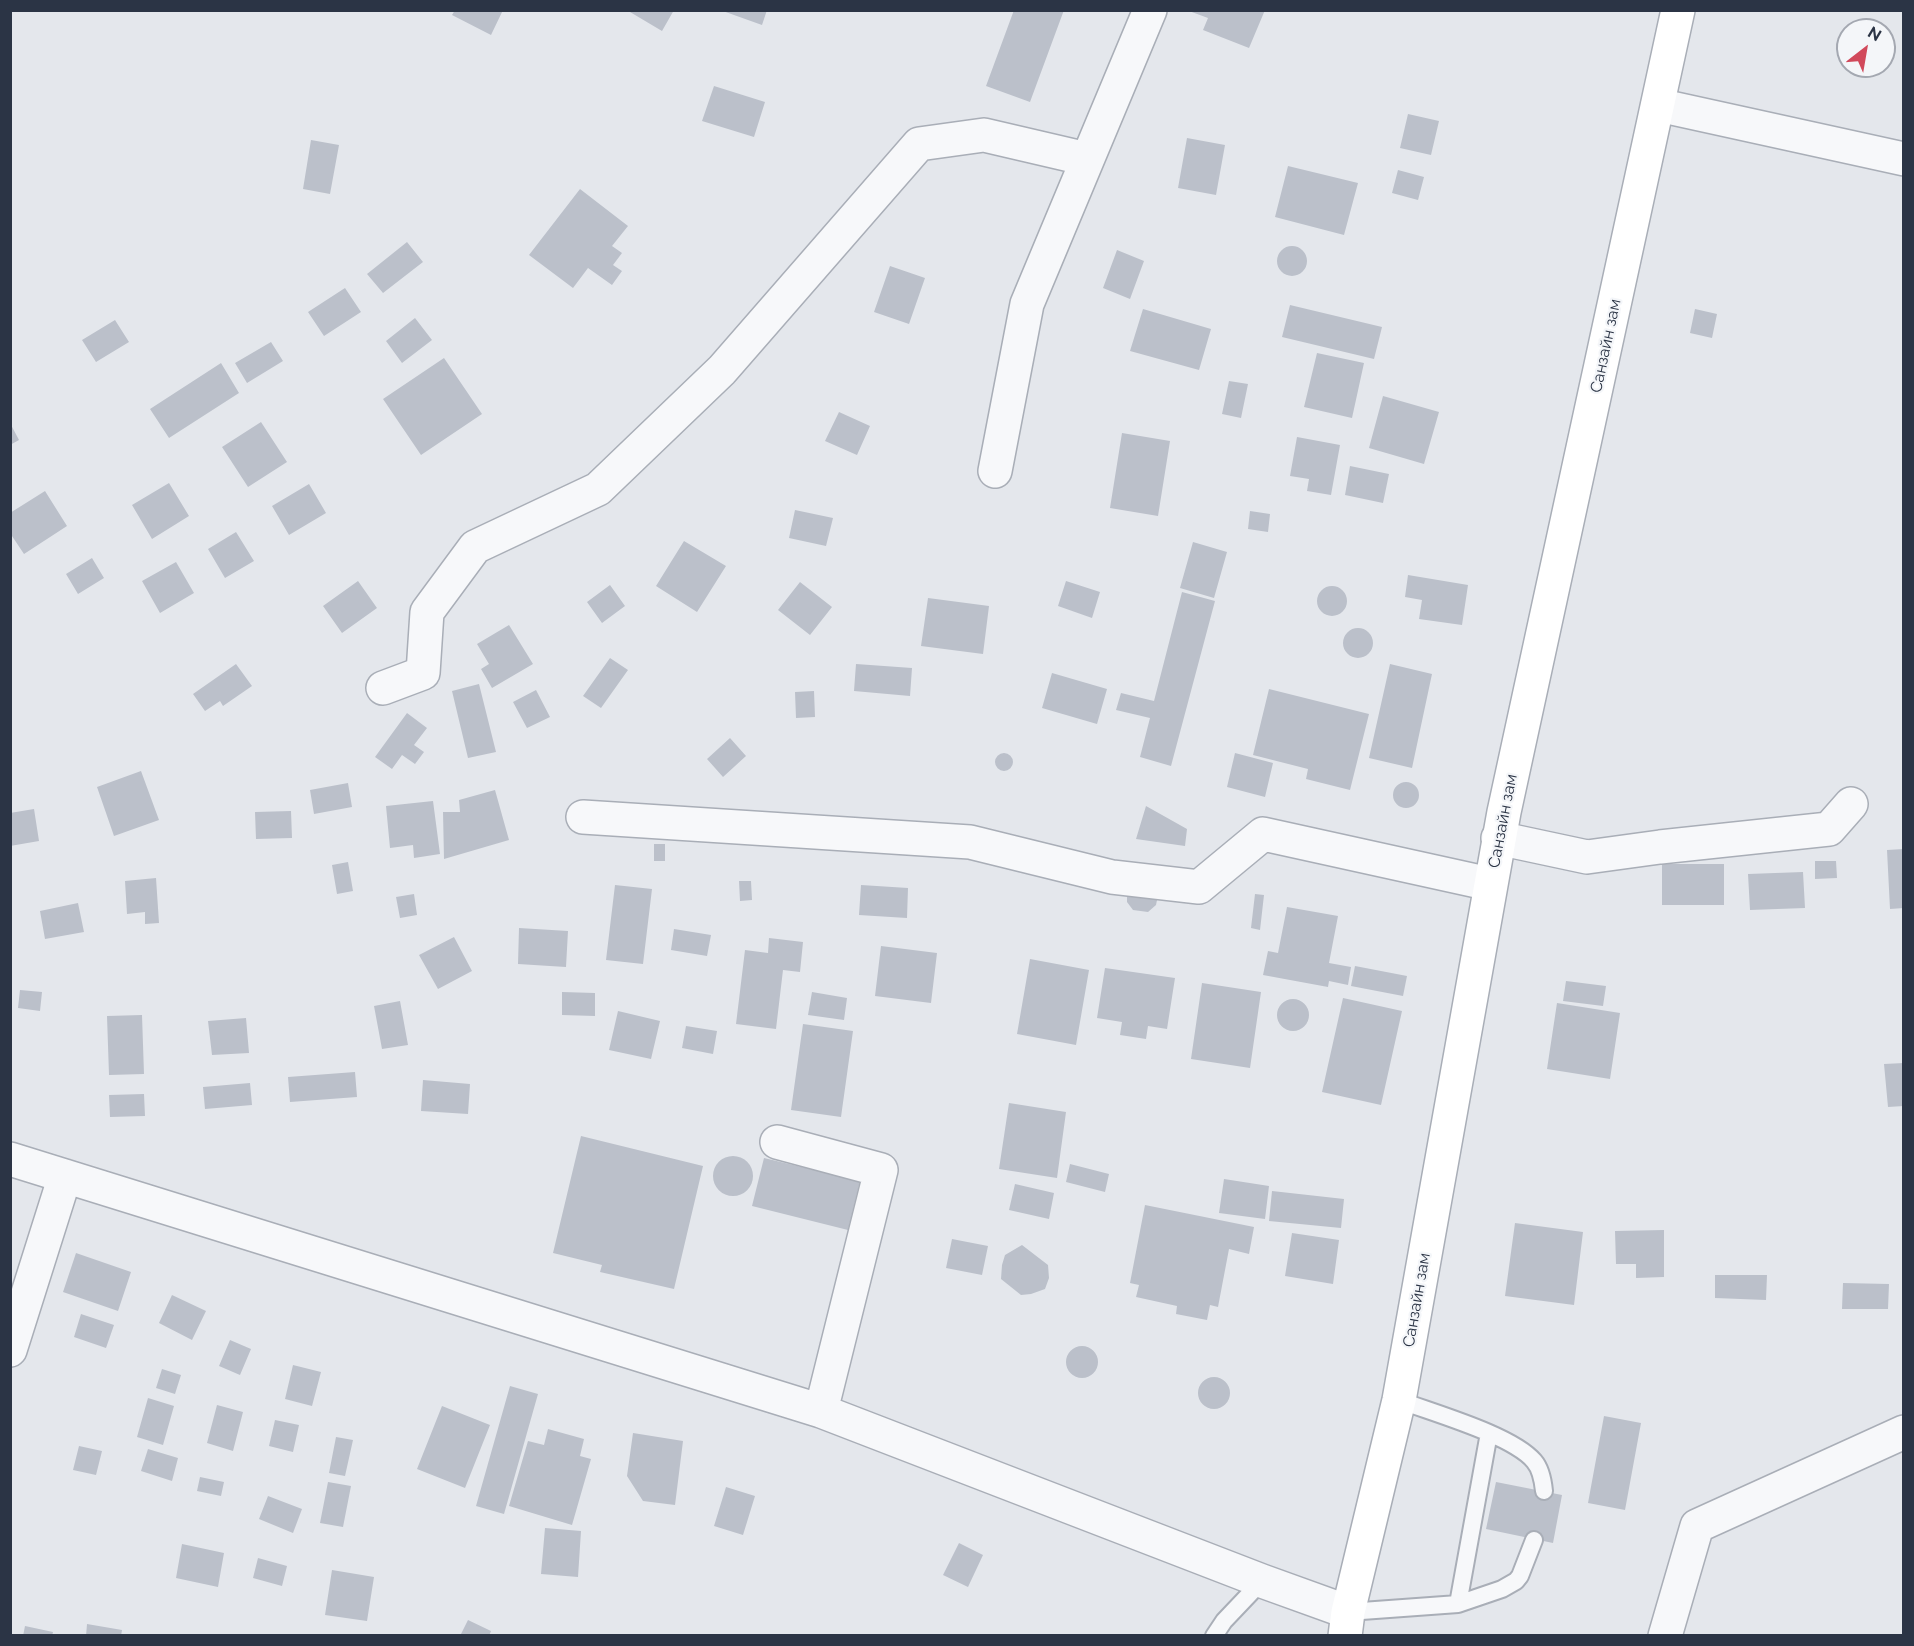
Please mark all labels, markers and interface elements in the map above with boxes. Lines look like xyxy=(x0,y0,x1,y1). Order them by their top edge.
north arrow xyxy=(1836,18,1896,78)
text: N xyxy=(1864,23,1885,45)
street label: Санзайн зам xyxy=(1587,297,1625,395)
street label: Санзайн зам xyxy=(1484,772,1522,870)
street label: Санзайн зам xyxy=(1399,1251,1435,1349)

